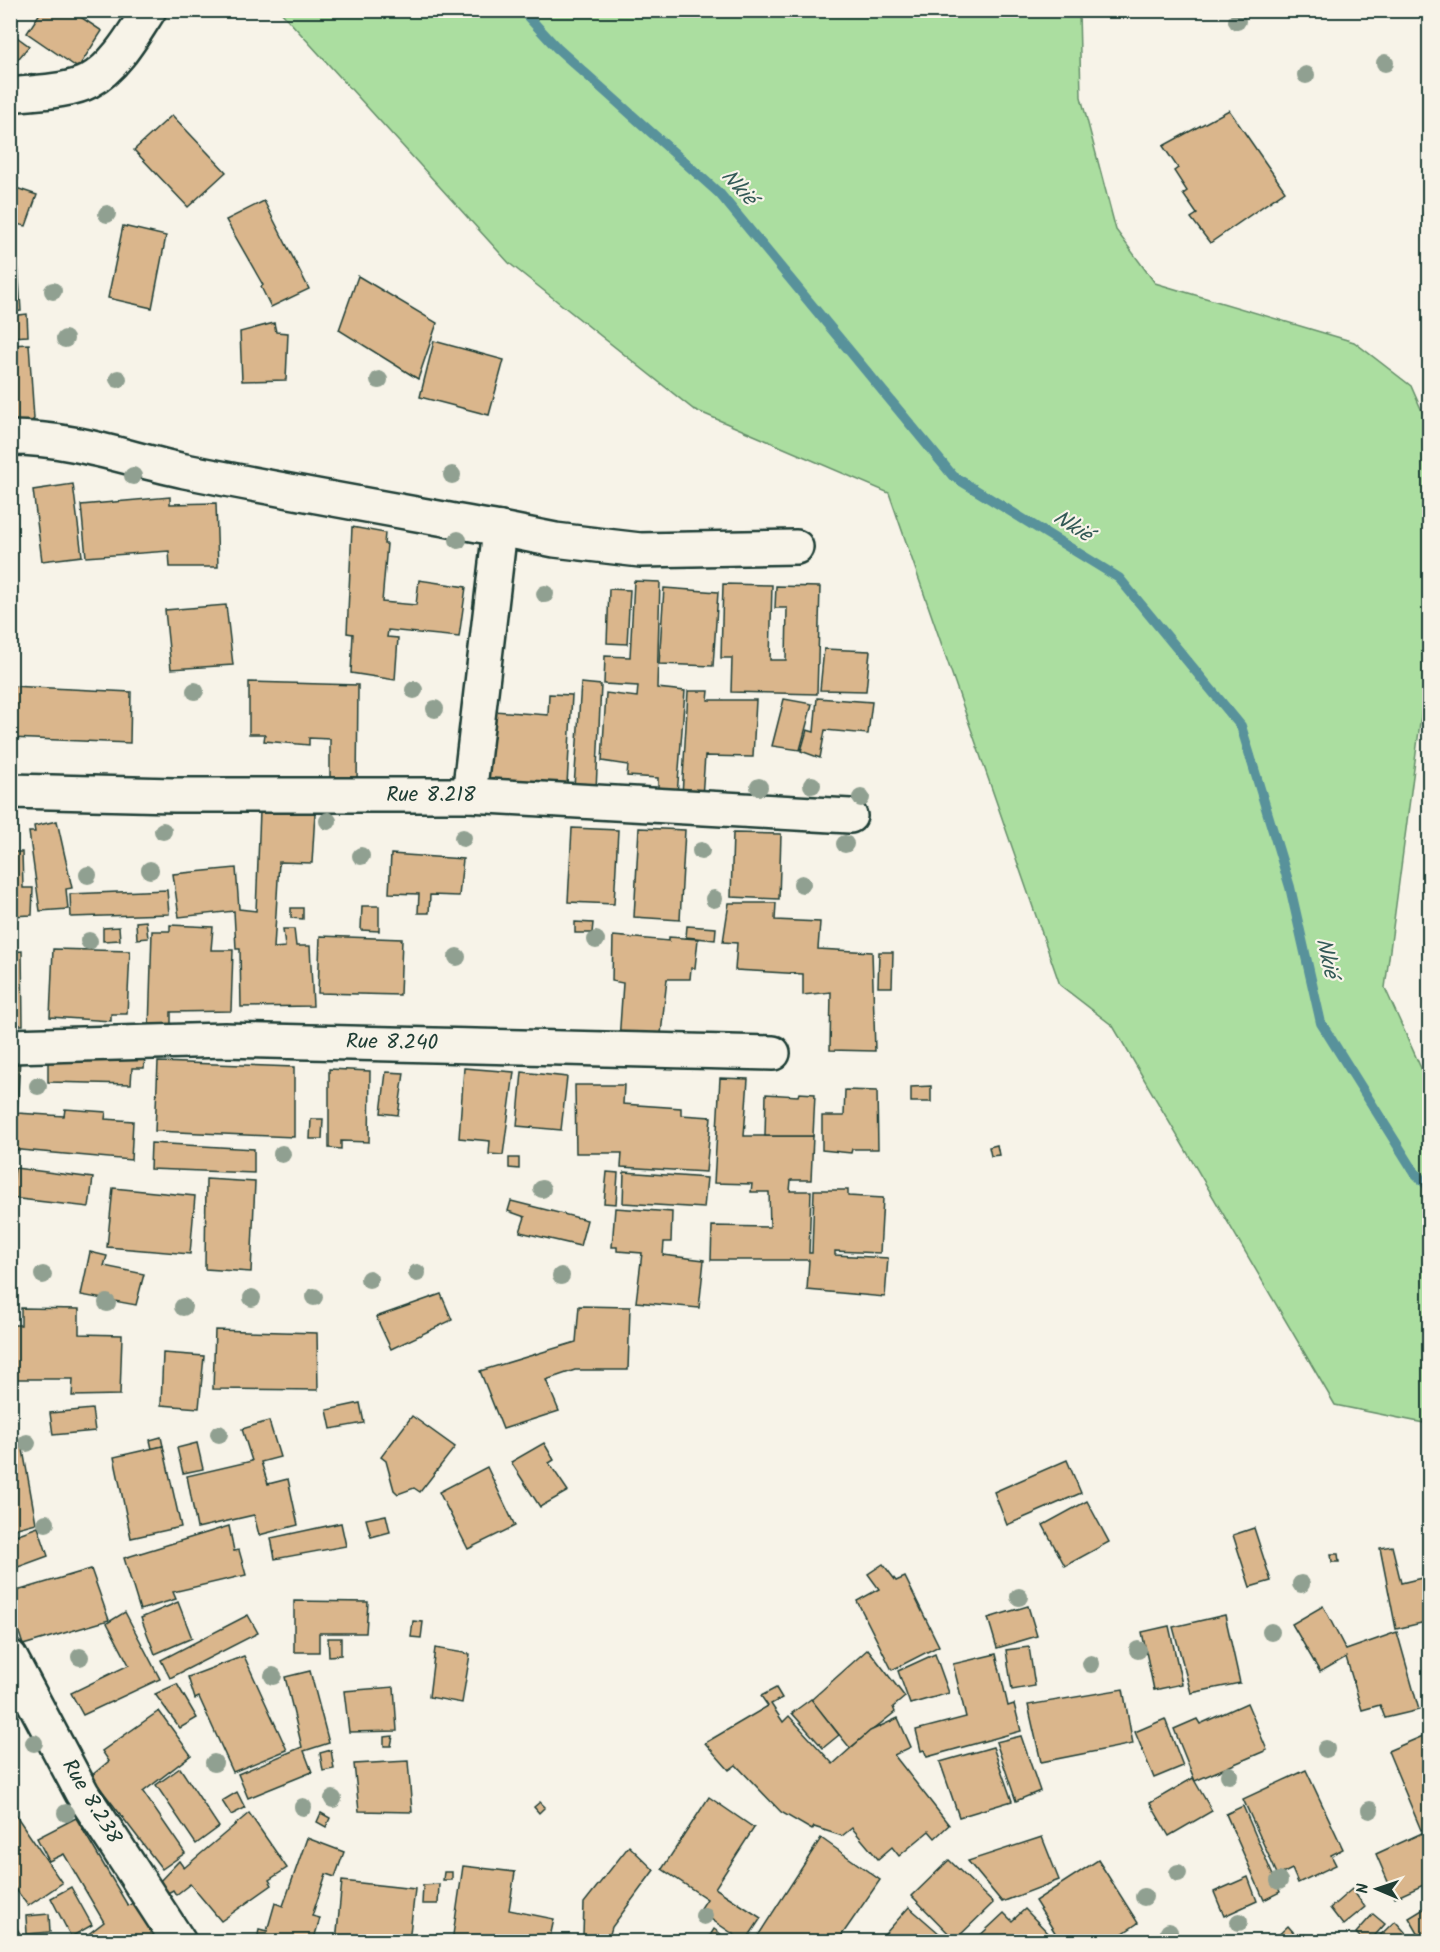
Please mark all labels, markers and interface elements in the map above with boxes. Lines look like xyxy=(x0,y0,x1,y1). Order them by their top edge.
water label: Nkié xyxy=(712,161,768,219)
water label: Nkié xyxy=(1046,502,1103,555)
street label: Rue 8.218 xyxy=(386,779,476,812)
water label: Nkié xyxy=(1304,935,1349,987)
street label: Rue 8.240 xyxy=(346,1026,438,1060)
street label: Rue 8.238 xyxy=(52,1753,130,1851)
north arrow xyxy=(1347,1859,1407,1919)
text: N xyxy=(1351,1883,1376,1894)

